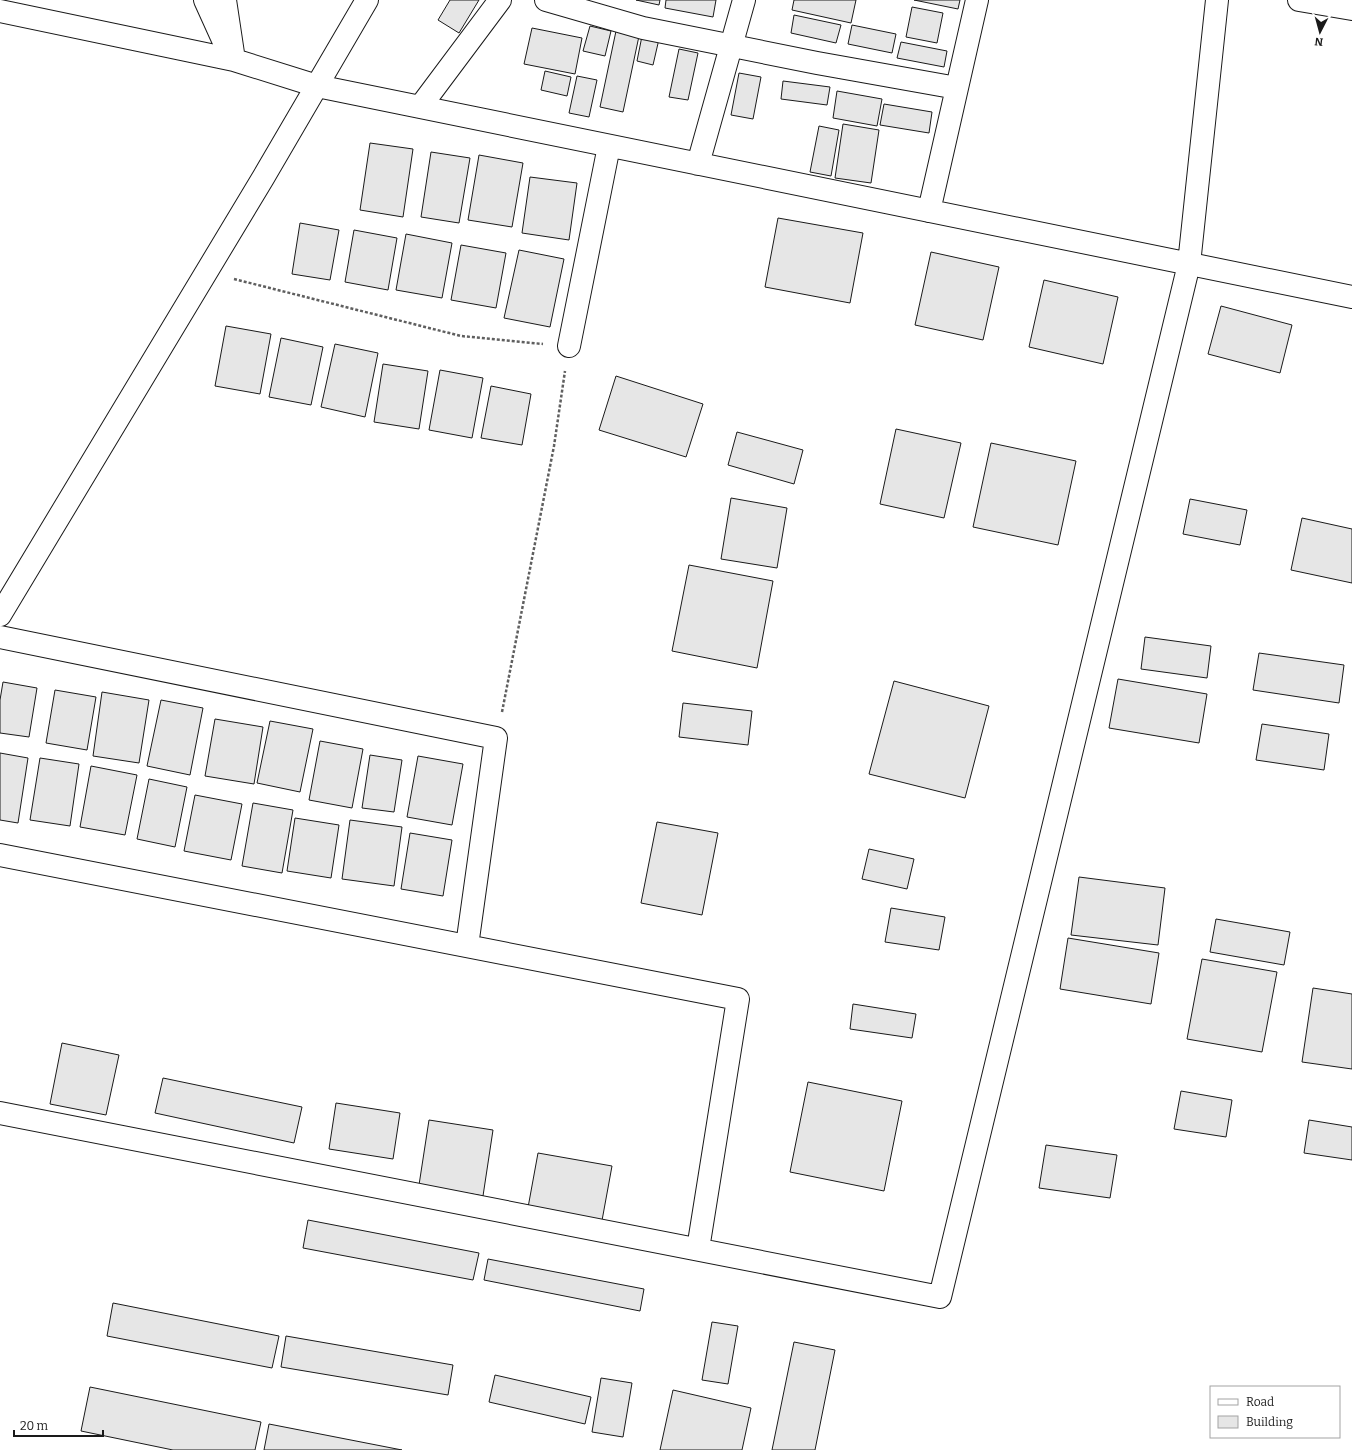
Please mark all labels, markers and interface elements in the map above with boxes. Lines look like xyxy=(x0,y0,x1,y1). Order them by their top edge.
north arrow xyxy=(1300,12,1340,52)
text: N xyxy=(1314,34,1324,48)
legend xyxy=(1210,1386,1340,1438)
text: Road xyxy=(1246,1395,1274,1409)
scale bar xyxy=(14,1412,103,1438)
text: Building xyxy=(1246,1415,1293,1429)
text: 20 m xyxy=(20,1419,49,1433)

